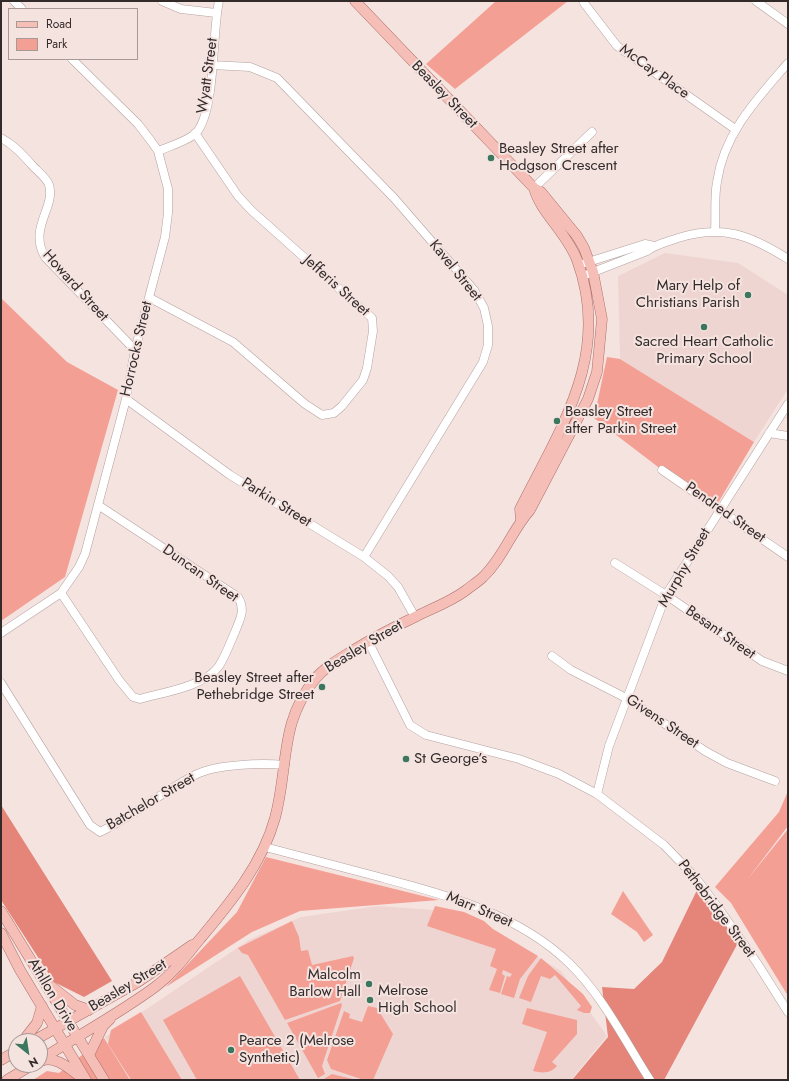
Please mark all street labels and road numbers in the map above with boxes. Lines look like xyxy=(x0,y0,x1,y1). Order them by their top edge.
street label: Wyatt Street xyxy=(194,37,222,115)
street label: McCay Place xyxy=(616,41,692,103)
street label: Beasley Street xyxy=(407,57,481,133)
street label: Kavel Street xyxy=(425,237,485,305)
street label: Howard Street xyxy=(38,247,112,325)
street label: Jefferis Street xyxy=(299,252,373,320)
street label: Horrocks Street xyxy=(117,300,157,398)
street label: Parkin Street xyxy=(238,474,314,532)
street label: Pendred Street xyxy=(682,479,768,547)
street label: Murphy Street xyxy=(655,525,715,611)
street label: Duncan Street xyxy=(159,541,241,607)
street label: Besant Street xyxy=(682,602,758,664)
street label: Beasley Street xyxy=(322,617,406,677)
street label: Givens Street xyxy=(622,691,702,753)
street label: Batchelor Street xyxy=(104,769,198,835)
street label: Pethebridge Street xyxy=(673,857,759,961)
street label: Marr Street xyxy=(443,888,515,932)
street label: Athllon Drive xyxy=(23,955,81,1035)
street label: Beasley Street xyxy=(86,956,170,1016)

